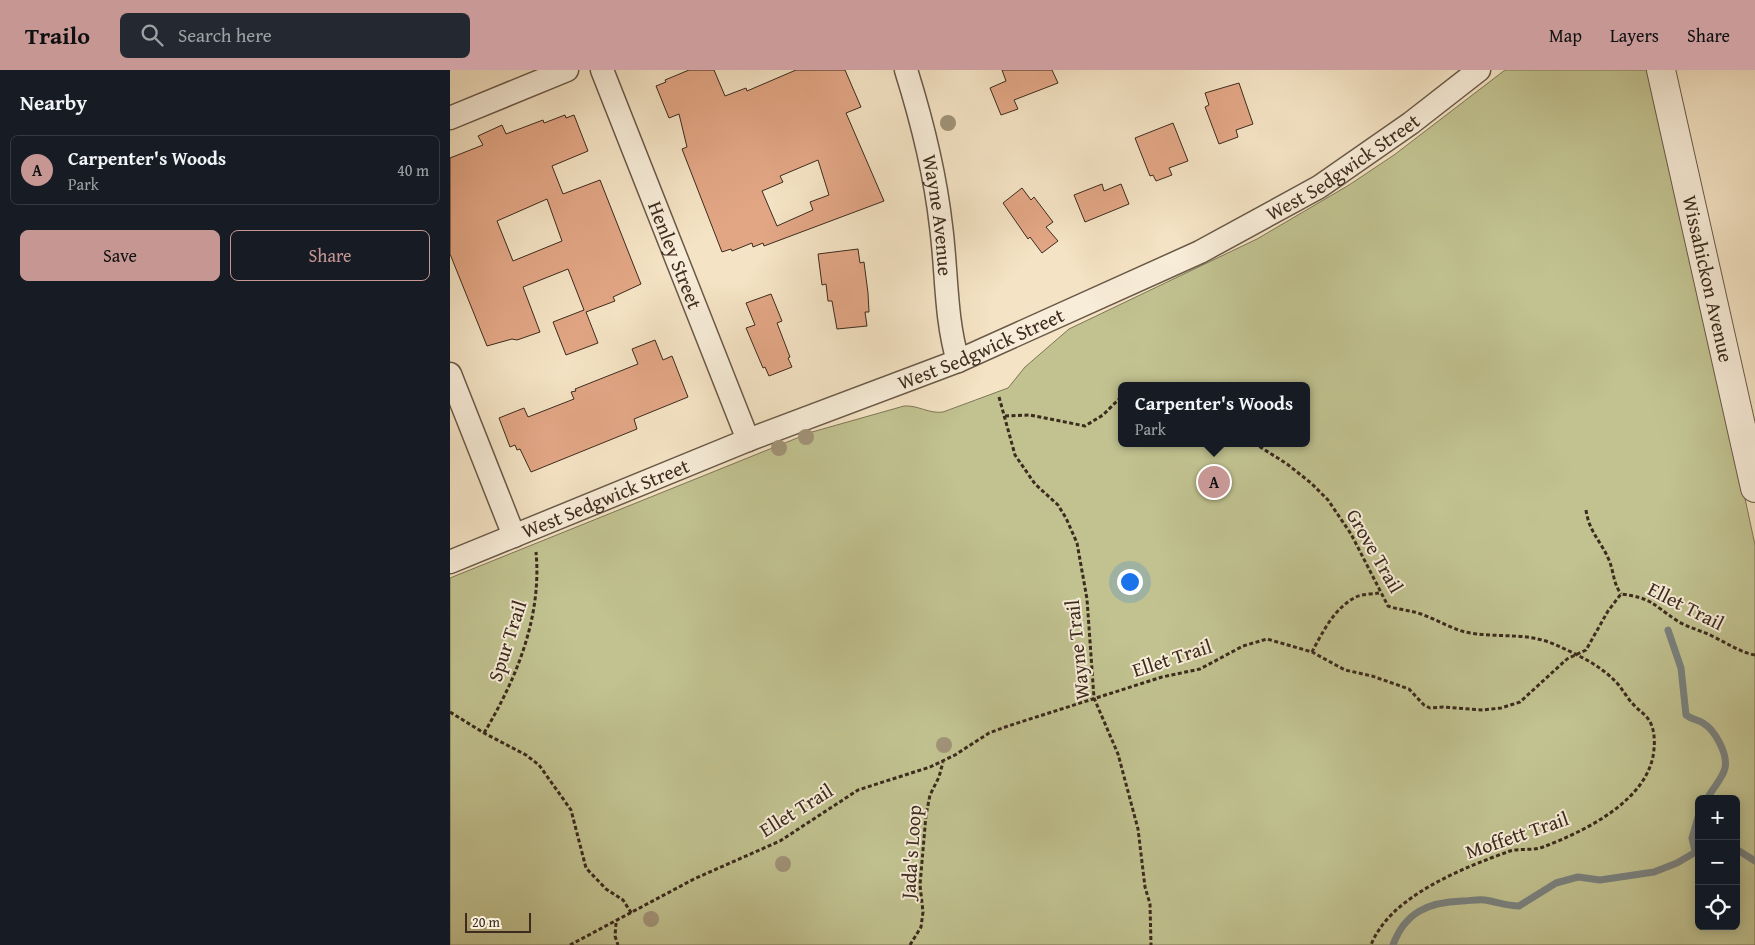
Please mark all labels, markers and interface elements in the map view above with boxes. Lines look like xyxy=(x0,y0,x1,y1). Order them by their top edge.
search box xyxy=(120,13,470,58)
text: Trailo xyxy=(25,18,90,53)
icon: search xyxy=(138,21,166,49)
text: Search here xyxy=(178,21,272,49)
text: Map xyxy=(1549,22,1582,49)
text: Layers xyxy=(1610,22,1659,49)
text: Share xyxy=(1687,22,1730,49)
text: Nearby xyxy=(20,87,87,118)
street label: West Sedgwick Street xyxy=(1260,106,1426,227)
text: Carpenter's Woods xyxy=(68,144,226,172)
street label: Wayne Avenue xyxy=(915,152,960,277)
text: A xyxy=(32,158,42,182)
text: 40 m xyxy=(397,158,429,182)
text: Park xyxy=(68,172,99,196)
street label: Wissahickon Avenue xyxy=(1676,192,1741,365)
street label: Henley Street xyxy=(641,197,710,313)
button: Save xyxy=(20,230,220,281)
button: Share xyxy=(230,230,430,281)
street label: West Sedgwick Street xyxy=(893,300,1068,396)
popup xyxy=(1118,382,1310,447)
text: Carpenter's Woods xyxy=(1135,389,1293,417)
text: Park xyxy=(1135,417,1166,441)
street label: West Sedgwick Street xyxy=(517,451,693,545)
pin: A xyxy=(1198,463,1230,501)
street label: Grove Trail xyxy=(1340,503,1411,598)
your location xyxy=(1117,569,1143,595)
street label: Ellet Trail xyxy=(1643,574,1730,637)
street label: Spur Trail xyxy=(480,596,533,685)
street label: Wayne Trail xyxy=(1057,598,1096,702)
street label: Ellet Trail xyxy=(1128,631,1216,684)
street label: Ellet Trail xyxy=(753,775,839,844)
map controls xyxy=(1695,795,1740,930)
button: + xyxy=(1695,795,1740,840)
street label: Moffett Trail xyxy=(1461,803,1573,866)
street label: Jada's Loop xyxy=(893,804,928,903)
button: − xyxy=(1695,840,1740,885)
button: locate xyxy=(1695,885,1740,930)
scale bar xyxy=(465,910,531,933)
text: 20 m xyxy=(472,912,500,932)

